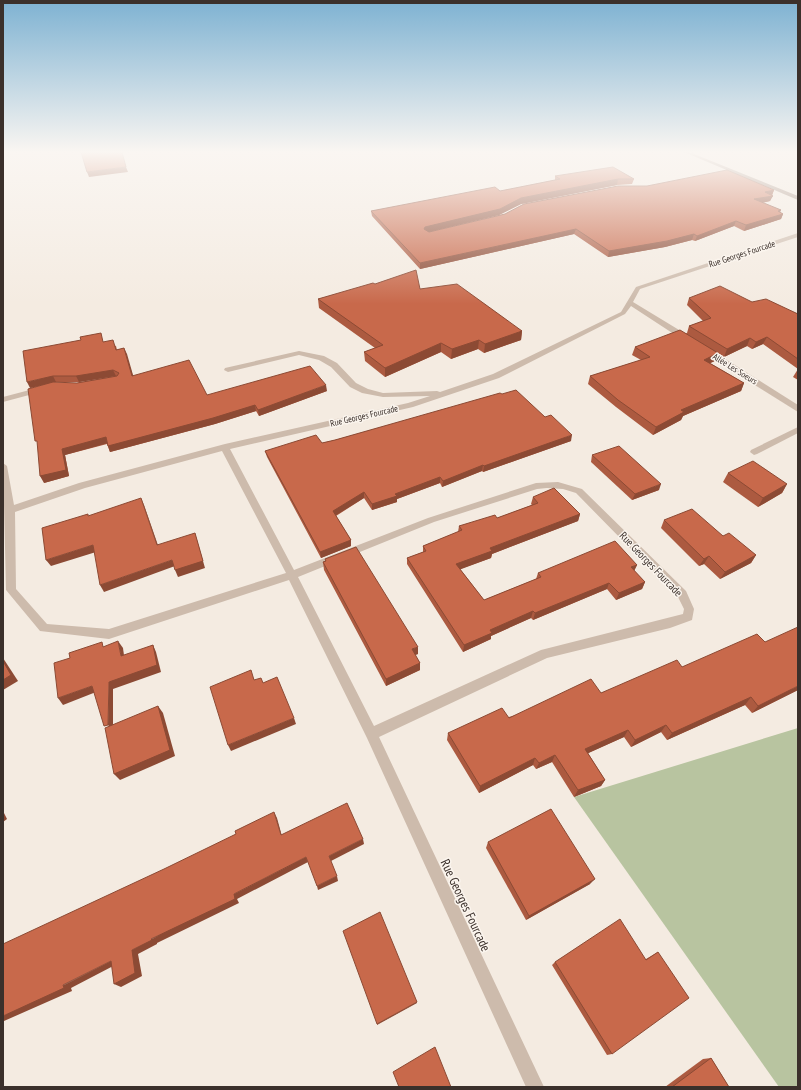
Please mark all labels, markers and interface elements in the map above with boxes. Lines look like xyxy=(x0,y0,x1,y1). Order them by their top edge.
street label: Rue Georges Fourcade xyxy=(707,238,777,269)
street label: Allée Les Soeurs xyxy=(711,351,760,387)
street label: Rue Georges Fourcade xyxy=(329,402,399,429)
street label: Rue Georges Fourcade xyxy=(617,529,686,600)
street label: Rue Georges Fourcade xyxy=(437,856,494,954)

